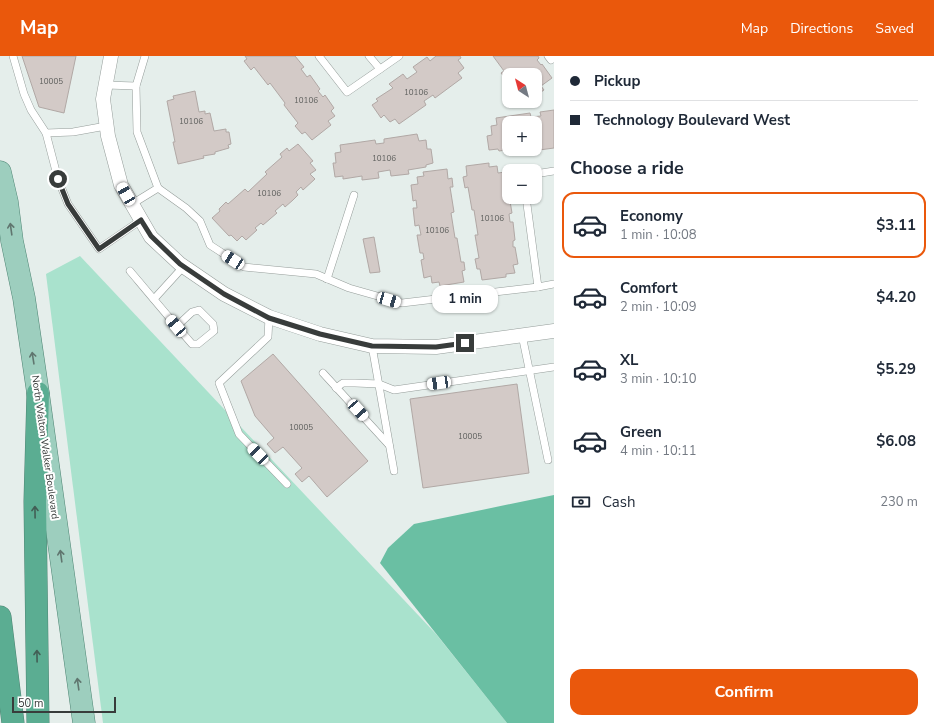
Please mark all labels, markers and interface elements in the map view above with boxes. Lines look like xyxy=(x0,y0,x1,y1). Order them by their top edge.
text: Map xyxy=(20,15,58,41)
text: Map xyxy=(741,19,768,38)
text: Directions xyxy=(790,19,853,38)
text: Saved xyxy=(875,19,914,38)
north arrow xyxy=(502,68,542,108)
map controls xyxy=(502,68,542,204)
text: Pickup xyxy=(594,71,640,91)
house number: 10005 xyxy=(39,76,63,87)
house number: 10106 xyxy=(404,87,428,98)
house number: 10106 xyxy=(294,95,318,106)
text: Technology Boulevard West xyxy=(594,110,790,130)
house number: 10106 xyxy=(179,116,203,127)
button: + xyxy=(502,116,542,156)
house number: 10106 xyxy=(372,153,396,164)
text: Choose a ride xyxy=(570,156,684,180)
button: − xyxy=(502,164,542,204)
route start xyxy=(49,170,67,188)
car xyxy=(115,181,137,207)
house number: 10106 xyxy=(257,188,281,199)
text: Economy xyxy=(620,206,683,226)
icon: car xyxy=(572,207,608,243)
house number: 10106 xyxy=(480,213,504,224)
text: $3.11 xyxy=(876,215,916,235)
one-way arrow xyxy=(7,223,15,236)
house number: 10106 xyxy=(425,225,449,236)
text: 1 min · 10:08 xyxy=(620,226,696,244)
car xyxy=(220,248,246,272)
text: Comfort xyxy=(620,278,677,298)
icon: car xyxy=(572,279,608,315)
callout: 1 min xyxy=(432,285,498,313)
text: $4.20 xyxy=(876,287,916,307)
text: 1 min xyxy=(448,290,482,308)
car xyxy=(376,291,402,309)
text: 2 min · 10:09 xyxy=(620,298,696,316)
car xyxy=(164,313,188,339)
route end xyxy=(456,334,474,352)
text: XL xyxy=(620,350,639,370)
one-way arrow xyxy=(29,351,37,364)
icon: car xyxy=(572,351,608,387)
text: $5.29 xyxy=(876,359,916,379)
text: 3 min · 10:10 xyxy=(620,370,696,388)
street label: North Walton Walker Boulevard xyxy=(28,374,62,520)
car xyxy=(426,375,452,391)
car xyxy=(346,397,370,423)
house number: 10005 xyxy=(289,422,313,433)
text: Green xyxy=(620,422,662,442)
icon: car xyxy=(572,423,608,459)
house number: 10005 xyxy=(458,431,482,442)
text: $6.08 xyxy=(876,431,916,451)
car xyxy=(245,441,271,467)
text: 4 min · 10:11 xyxy=(620,442,696,460)
icon: cash xyxy=(570,491,592,513)
text: Cash xyxy=(602,492,636,512)
text: 230 m xyxy=(880,493,918,511)
one-way arrow xyxy=(31,506,39,519)
one-way arrow xyxy=(57,549,65,562)
one-way arrow xyxy=(33,650,41,663)
button: Confirm xyxy=(570,669,918,715)
one-way arrow xyxy=(74,678,82,691)
scale bar xyxy=(12,695,116,714)
text: 50 m xyxy=(18,696,43,711)

